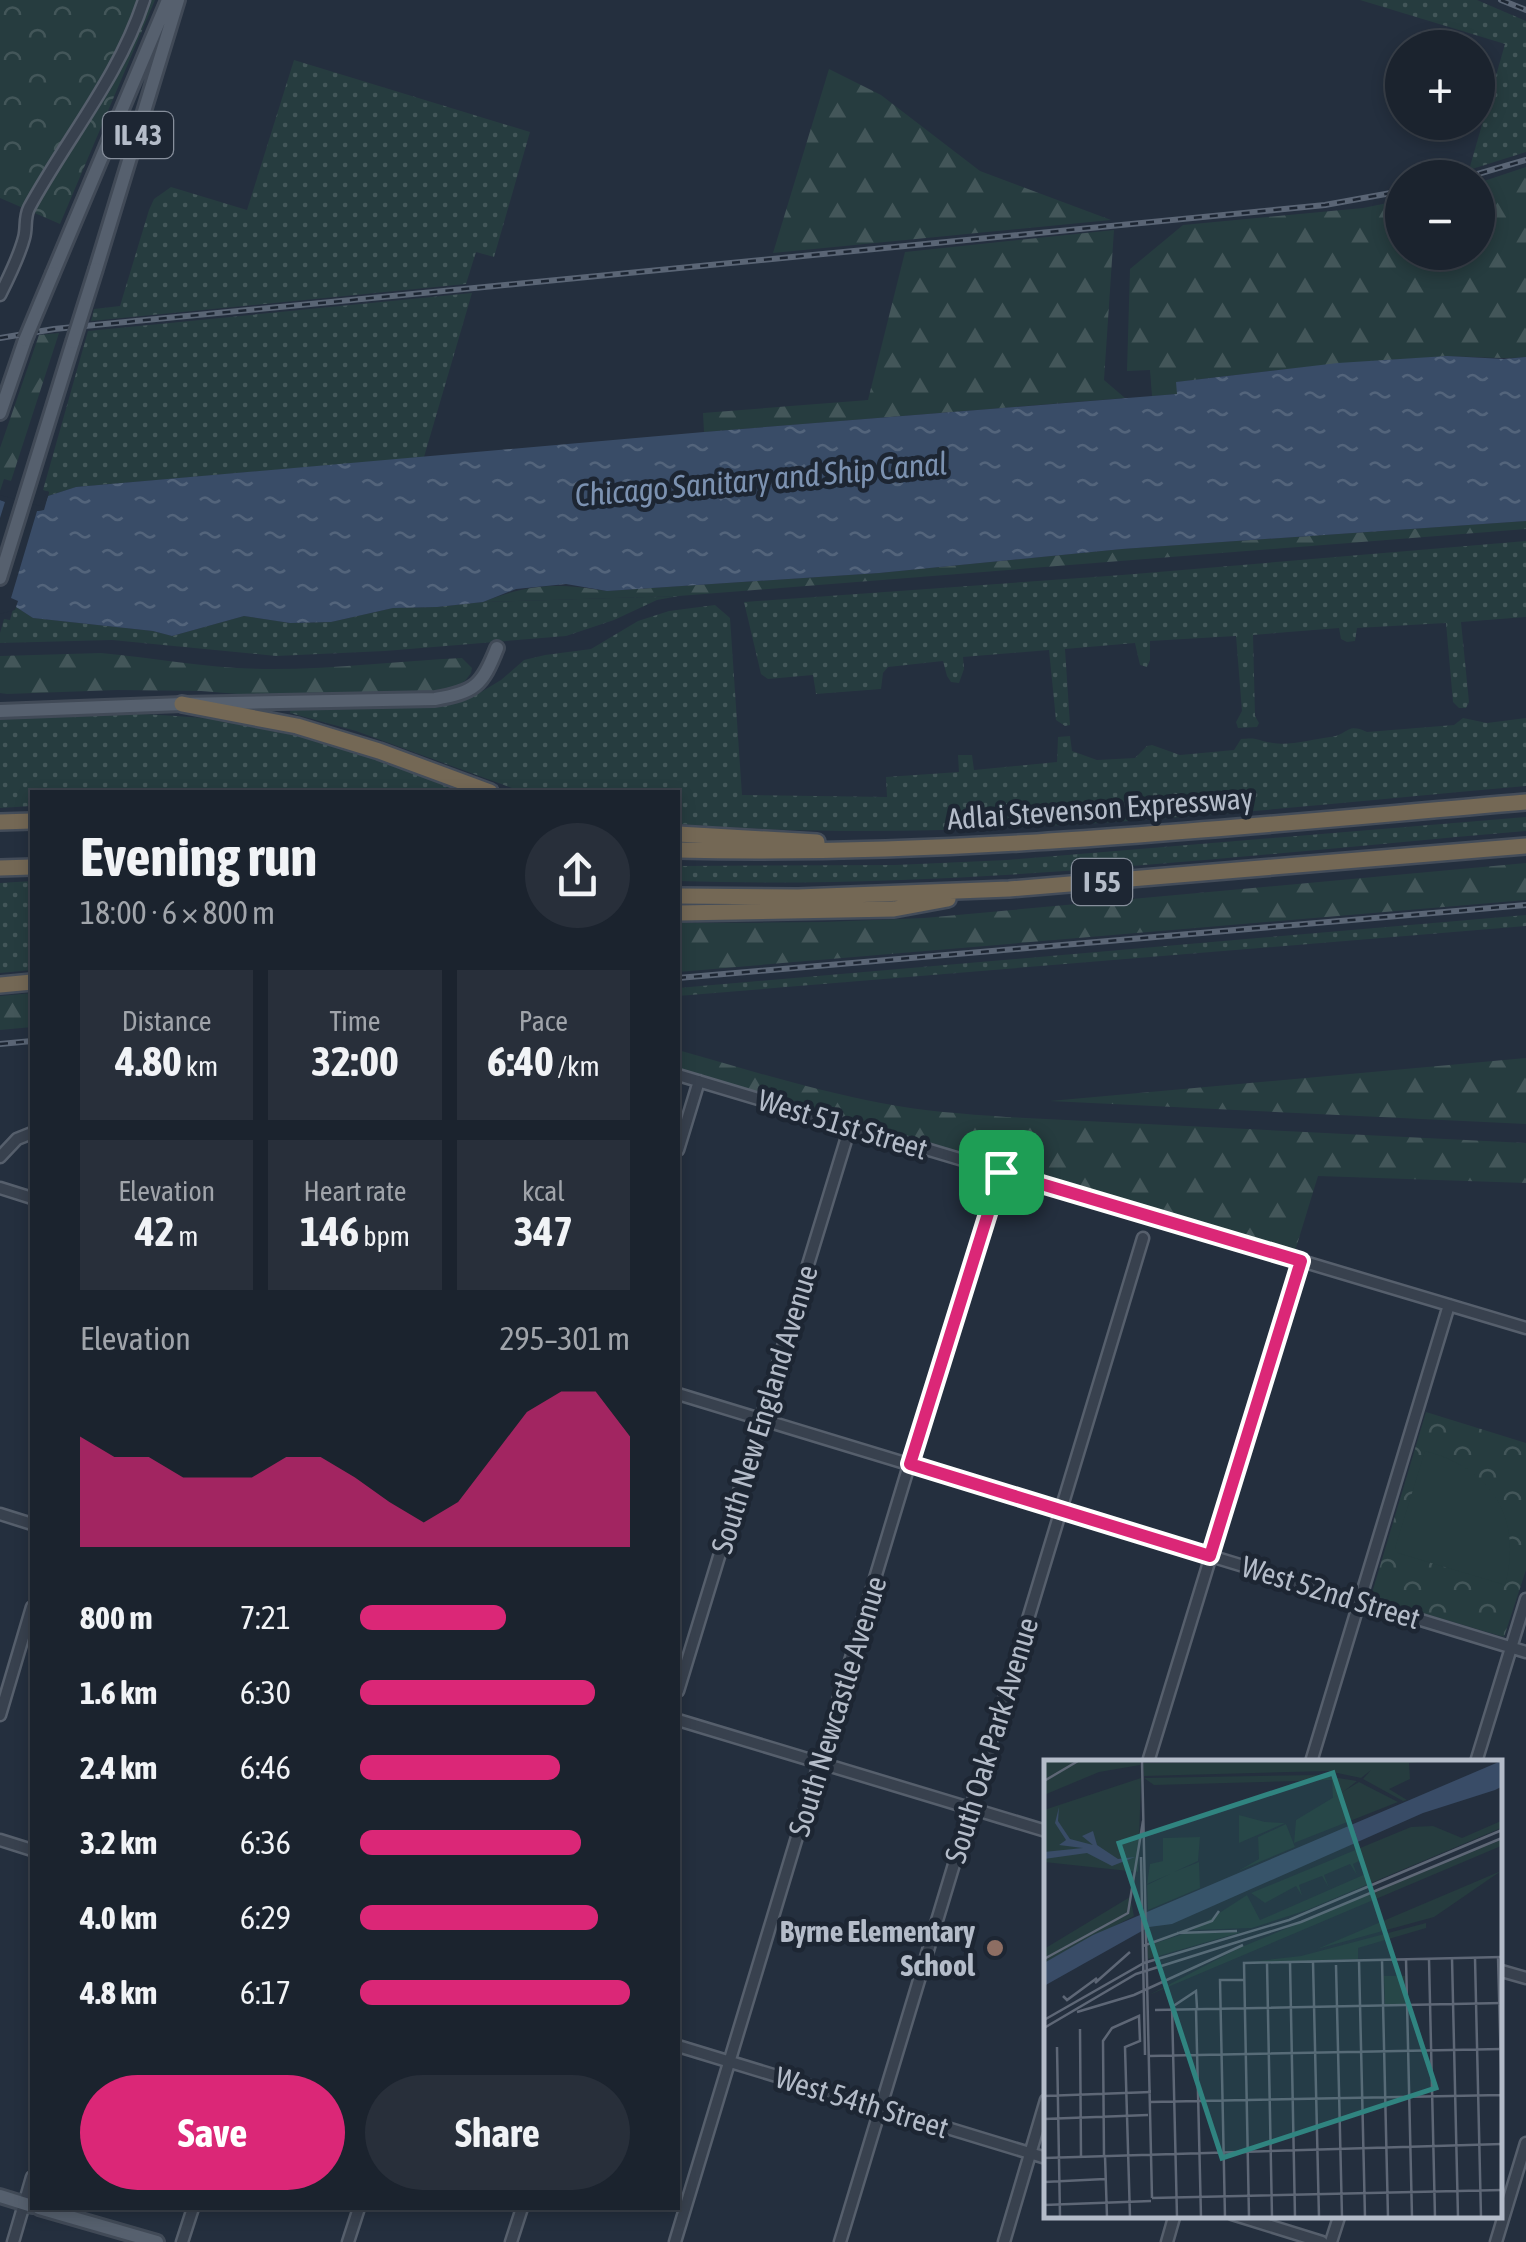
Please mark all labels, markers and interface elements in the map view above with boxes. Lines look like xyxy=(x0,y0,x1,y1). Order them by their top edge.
map controls xyxy=(1385,30,1495,270)
button: + xyxy=(1385,30,1495,140)
road number: IL 43 xyxy=(103,112,173,158)
button: − xyxy=(1385,160,1495,270)
water label: Chicago Sanitary and Ship Canal xyxy=(573,444,949,514)
street label: Adlai Stevenson Expressway xyxy=(946,780,1254,836)
button: share xyxy=(525,823,630,928)
text: Evening run xyxy=(80,825,317,888)
road number: I 55 xyxy=(1072,859,1132,905)
text: 18:00 · 6 × 800 m xyxy=(80,894,275,931)
text: Distance xyxy=(122,1005,212,1037)
text: Time xyxy=(329,1005,381,1037)
text: Pace xyxy=(519,1005,568,1037)
text: 4.80 xyxy=(115,1037,182,1085)
text: 32:00 xyxy=(311,1037,399,1085)
text: 6:40 xyxy=(487,1037,554,1085)
text: km xyxy=(182,1050,218,1082)
text: /km xyxy=(554,1050,600,1082)
street label: West 51st Street xyxy=(754,1082,932,1166)
pin xyxy=(959,1130,1044,1215)
icon: arrive xyxy=(974,1145,1029,1200)
text: Elevation xyxy=(118,1175,215,1207)
text: Heart rate xyxy=(303,1175,407,1207)
text: kcal xyxy=(522,1175,565,1207)
text: 42 xyxy=(135,1207,174,1255)
text: 146 xyxy=(300,1207,359,1255)
text: 347 xyxy=(514,1207,573,1255)
text: m xyxy=(174,1220,198,1252)
text: bpm xyxy=(359,1220,410,1252)
street label: South New England Avenue xyxy=(704,1261,824,1557)
text: Elevation xyxy=(80,1320,191,1357)
text: 295–301 m xyxy=(500,1320,630,1357)
street label: West 52nd Street xyxy=(1238,1549,1424,1635)
street label: South Newcastle Avenue xyxy=(781,1572,893,1840)
text: 800 m xyxy=(80,1599,153,1636)
text: 7:21 xyxy=(240,1599,291,1636)
street label: South Oak Park Avenue xyxy=(938,1613,1044,1867)
text: 1.6 km xyxy=(80,1674,157,1711)
text: 6:30 xyxy=(240,1674,291,1711)
text: 2.4 km xyxy=(80,1749,157,1786)
text: 6:46 xyxy=(240,1749,291,1786)
inset map xyxy=(1044,1760,1501,2217)
text: 3.2 km xyxy=(80,1824,157,1861)
text: 6:36 xyxy=(240,1824,291,1861)
text: 4.0 km xyxy=(80,1899,157,1936)
text: 6:29 xyxy=(240,1899,291,1936)
place label: Byrne Elementary School xyxy=(780,1914,976,1982)
marker: Byrne Elementary School xyxy=(984,1937,1006,1959)
text: 4.8 km xyxy=(80,1974,157,2011)
text: 6:17 xyxy=(240,1974,291,2011)
street label: West 54th Street xyxy=(771,2060,953,2144)
button: Save xyxy=(80,2075,345,2190)
button: Share xyxy=(365,2075,630,2190)

